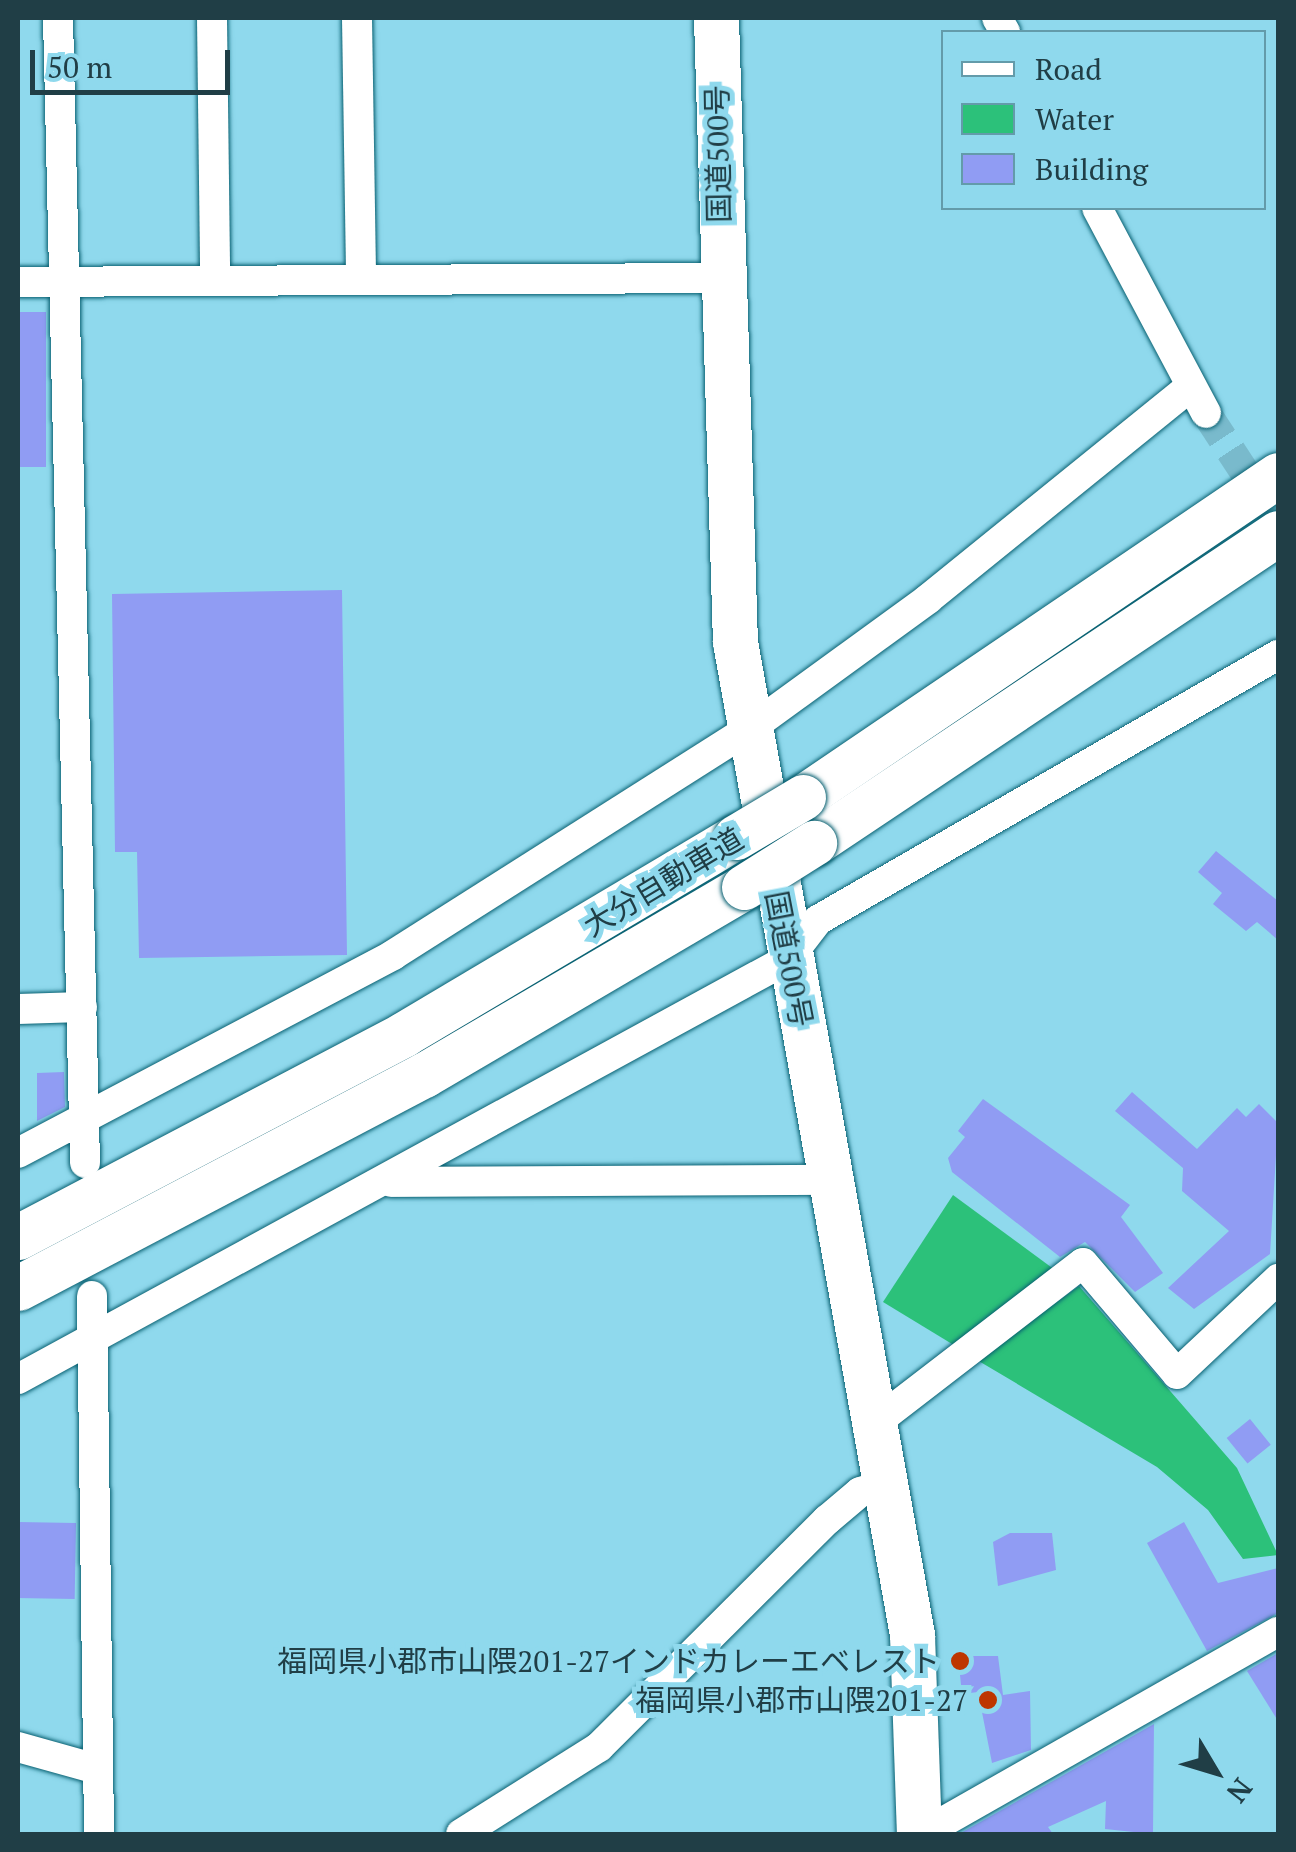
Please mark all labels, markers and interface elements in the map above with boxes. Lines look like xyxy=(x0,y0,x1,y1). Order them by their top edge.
scale bar xyxy=(35,30,235,92)
legend xyxy=(941,30,1266,210)
text: 50 m xyxy=(47,47,112,87)
text: Road xyxy=(1035,49,1102,89)
street label: 国道500号 xyxy=(699,85,737,223)
text: Water xyxy=(1035,99,1114,139)
text: Building xyxy=(1035,149,1148,189)
street label: 大分自動車道 xyxy=(577,820,749,944)
street label: 国道500号 xyxy=(758,888,820,1030)
place label: 福岡県小郡市山隈201-27インドカレーエベレスト xyxy=(277,1643,940,1679)
marker: 福岡県小郡市山隈201-27インドカレーエベレスト xyxy=(949,1650,971,1672)
place label: 福岡県小郡市山隈201-27 xyxy=(635,1682,968,1718)
marker: 福岡県小郡市山隈201-27 xyxy=(977,1689,999,1711)
north arrow xyxy=(1166,1722,1266,1822)
text: N xyxy=(1219,1771,1261,1811)

